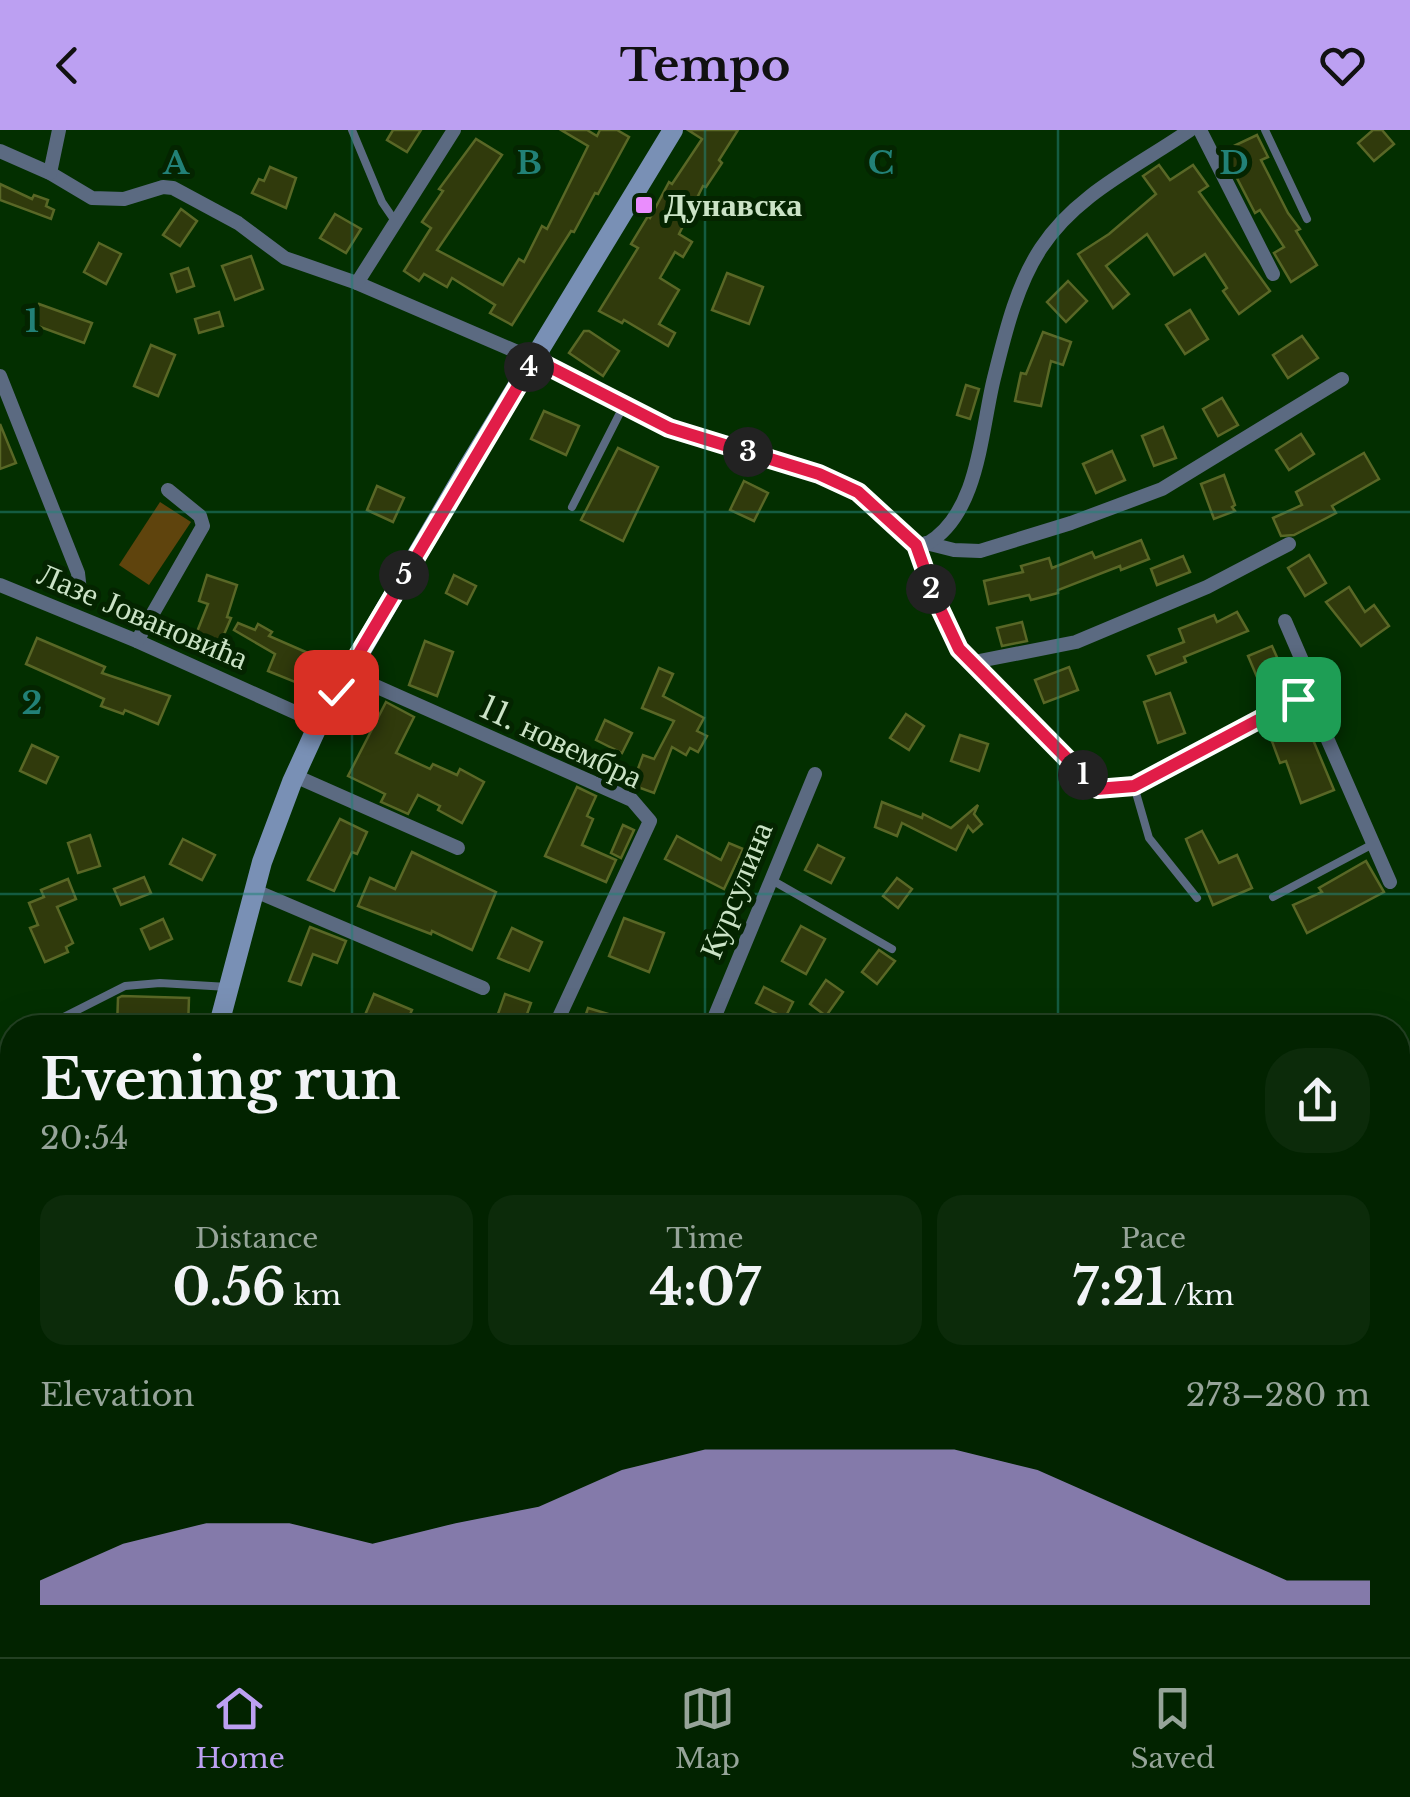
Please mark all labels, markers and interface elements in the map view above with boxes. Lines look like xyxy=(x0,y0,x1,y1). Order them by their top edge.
text: Tempo xyxy=(620,37,790,93)
icon: back xyxy=(40,38,95,93)
icon: heart xyxy=(1315,38,1370,93)
text: A xyxy=(162,143,190,183)
text: B xyxy=(516,143,542,183)
text: C xyxy=(868,143,894,183)
text: D xyxy=(1219,143,1249,183)
place label: Дунавска xyxy=(664,185,802,225)
marker: Дунавска xyxy=(633,194,655,216)
text: 1 xyxy=(25,301,39,341)
pin: 4 xyxy=(504,342,554,392)
text: 4 xyxy=(520,349,538,384)
pin: 3 xyxy=(723,427,773,477)
text: 3 xyxy=(739,434,757,469)
pin: 5 xyxy=(379,550,429,600)
street label: Лазе Јовановића xyxy=(32,554,254,678)
text: 5 xyxy=(396,557,412,592)
pin: 2 xyxy=(906,564,956,614)
text: 2 xyxy=(922,571,940,606)
pin xyxy=(294,650,379,735)
pin xyxy=(1256,657,1341,742)
icon: check xyxy=(309,665,364,720)
icon: arrive xyxy=(1271,672,1326,727)
text: 2 xyxy=(22,683,42,723)
street label: 11. новембра xyxy=(473,687,649,797)
pin: 1 xyxy=(1058,750,1108,800)
text: 1 xyxy=(1077,757,1089,792)
street label: Курсулина xyxy=(691,816,781,964)
text: Evening run xyxy=(40,1046,400,1114)
button: share xyxy=(1265,1048,1370,1153)
text: 20:54 xyxy=(40,1118,129,1158)
text: Distance xyxy=(195,1221,318,1256)
text: Time xyxy=(666,1221,744,1256)
text: Pace xyxy=(1121,1221,1186,1256)
text: 0.56 xyxy=(172,1256,286,1319)
text: 4:07 xyxy=(650,1256,760,1319)
text: 7:21 xyxy=(1073,1256,1167,1319)
text: km xyxy=(286,1278,341,1313)
text: /km xyxy=(1167,1278,1234,1313)
text: Elevation xyxy=(40,1375,194,1415)
text: 273–280 m xyxy=(1186,1375,1370,1415)
tab: Home xyxy=(195,1681,285,1776)
tab: Map xyxy=(675,1681,740,1776)
tab: Saved xyxy=(1130,1681,1215,1776)

